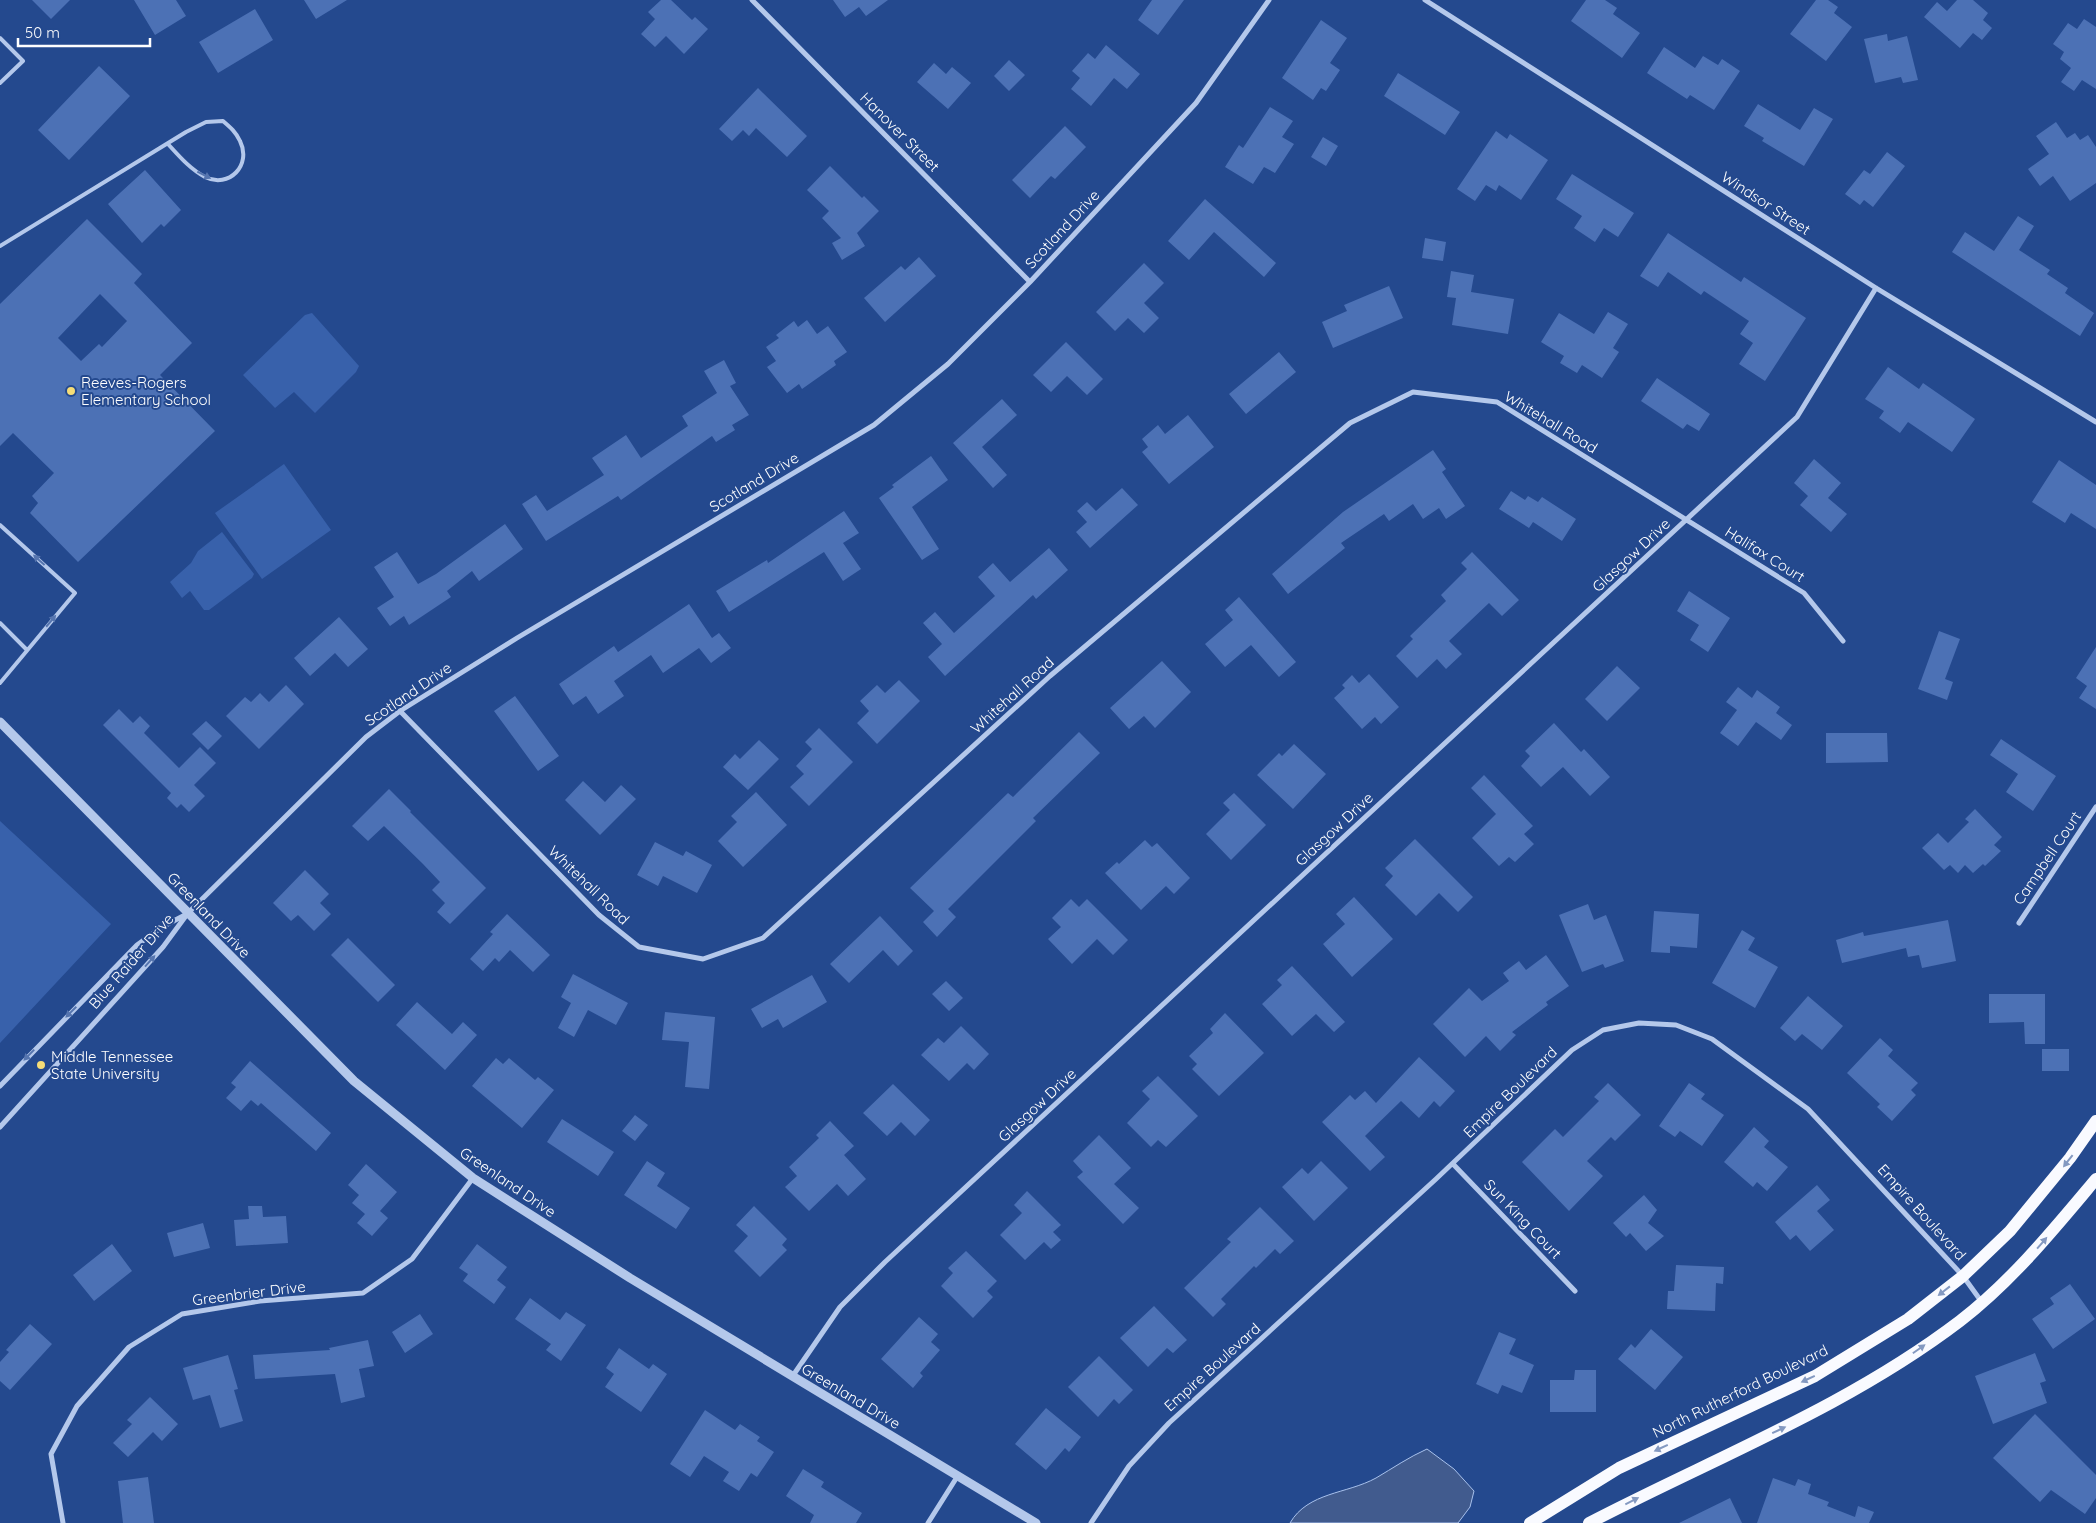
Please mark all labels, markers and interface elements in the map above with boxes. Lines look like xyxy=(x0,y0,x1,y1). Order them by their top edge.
scale bar xyxy=(18,15,150,47)
text: 50 m xyxy=(25,23,60,42)
street label: Hanover Street xyxy=(856,88,944,176)
street label: Windsor Street xyxy=(1718,167,1814,239)
one-way arrow xyxy=(197,171,212,179)
street label: Scotland Drive xyxy=(1021,186,1103,272)
place label: Reeves-Rogers Elementary School xyxy=(81,373,211,409)
marker: Reeves-Rogers Elementary School xyxy=(65,385,77,397)
street label: Whitehall Road xyxy=(1501,387,1601,457)
street label: Scotland Drive xyxy=(706,448,802,516)
street label: Glasgow Drive xyxy=(1588,514,1674,596)
street label: Halifax Court xyxy=(1722,522,1808,586)
one-way arrow xyxy=(33,554,45,566)
one-way arrow xyxy=(45,615,56,628)
street label: Whitehall Road xyxy=(966,653,1058,737)
street label: Scotland Drive xyxy=(361,658,455,730)
street label: Glasgow Drive xyxy=(1291,788,1377,870)
street label: Campbell Court xyxy=(2009,808,2085,908)
street label: Whitehall Road xyxy=(544,842,634,928)
street label: Greenland Drive xyxy=(163,868,255,962)
street label: Blue Raider Drive xyxy=(84,909,178,1013)
one-way arrow xyxy=(145,955,156,968)
one-way arrow xyxy=(66,1005,78,1017)
street label: Empire Boulevard xyxy=(1459,1042,1561,1142)
place label: Middle Tennessee State University xyxy=(51,1047,173,1083)
one-way arrow xyxy=(23,1049,35,1061)
marker: Middle Tennessee State University xyxy=(35,1059,47,1071)
street label: Glasgow Drive xyxy=(994,1064,1080,1146)
street label: Greenland Drive xyxy=(456,1143,560,1221)
one-way arrow xyxy=(2062,1154,2073,1167)
street label: Empire Boulevard xyxy=(1874,1160,1970,1264)
street label: Sun King Court xyxy=(1480,1175,1566,1263)
one-way arrow xyxy=(2036,1237,2047,1250)
street label: Greenbrier Drive xyxy=(191,1277,307,1309)
one-way arrow xyxy=(1937,1286,1951,1296)
street label: Empire Boulevard xyxy=(1160,1319,1264,1415)
street label: North Rutherford Boulevard xyxy=(1649,1340,1831,1442)
one-way arrow xyxy=(1913,1344,1926,1354)
street label: Greenland Drive xyxy=(798,1359,904,1433)
one-way arrow xyxy=(1801,1376,1815,1384)
one-way arrow xyxy=(1772,1426,1786,1434)
one-way arrow xyxy=(1654,1445,1668,1453)
one-way arrow xyxy=(1626,1496,1639,1505)

